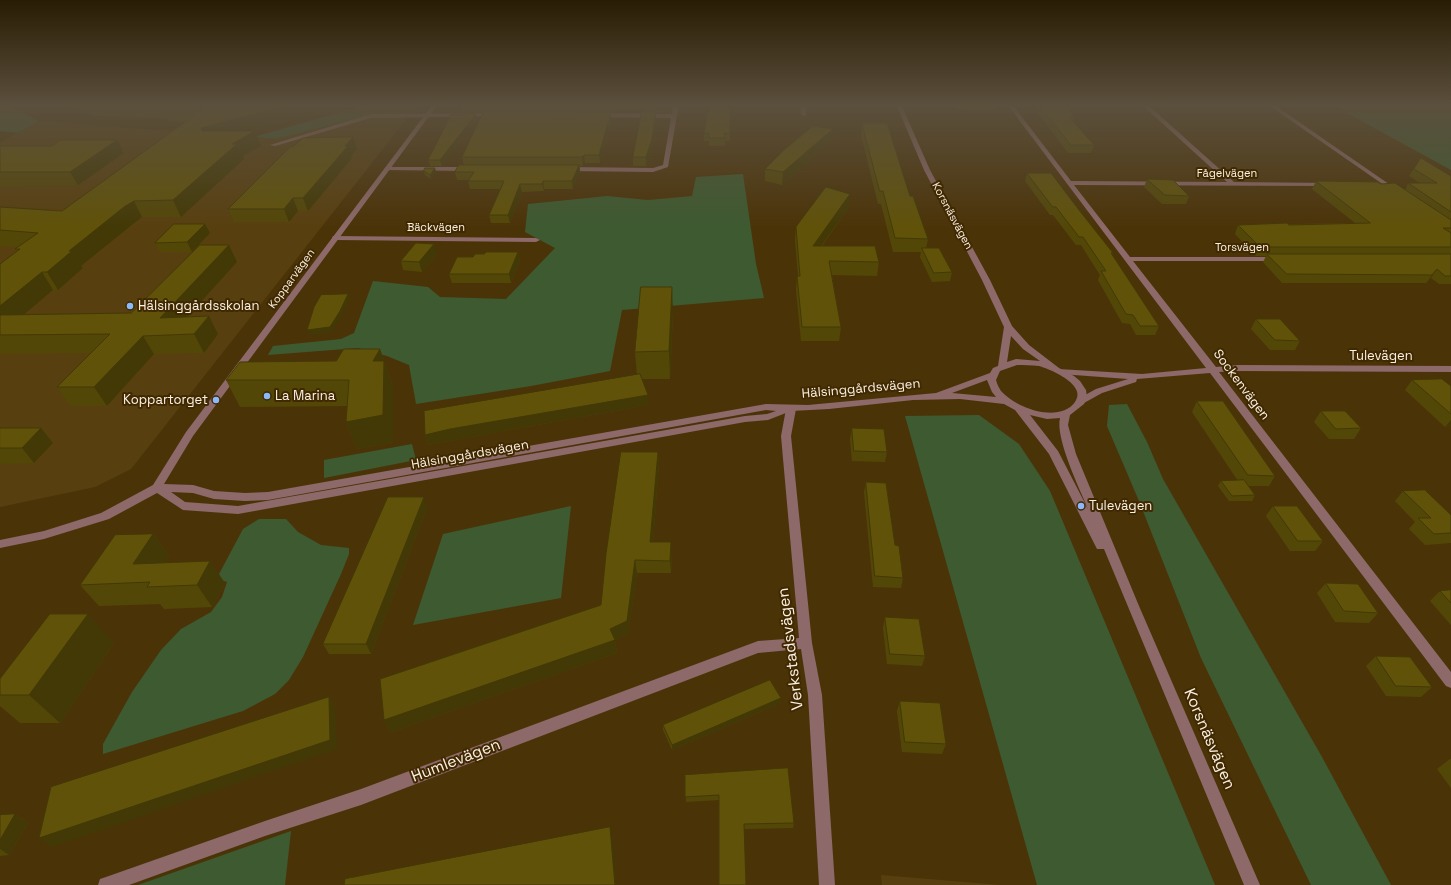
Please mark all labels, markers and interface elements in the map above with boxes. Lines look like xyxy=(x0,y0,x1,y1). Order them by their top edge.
street label: Fågelvägen xyxy=(1197,167,1257,181)
street label: Korsnäsvägen xyxy=(929,180,975,252)
street label: Bäckvägen xyxy=(407,221,465,235)
street label: Torsvägen xyxy=(1215,241,1269,255)
street label: Kopparvägen xyxy=(266,247,318,311)
place label: Hälsinggårdsskolan xyxy=(138,298,259,314)
marker: Hälsinggårdsskolan xyxy=(125,301,135,311)
street label: Sockenvägen xyxy=(1209,347,1273,423)
street label: Tulevägen xyxy=(1349,348,1413,364)
street label: Hälsinggårdsvägen xyxy=(801,376,921,402)
place label: La Marina xyxy=(275,388,335,404)
marker: La Marina xyxy=(262,391,272,401)
place label: Koppartorget xyxy=(123,392,208,408)
marker: Koppartorget xyxy=(211,395,221,405)
street label: Hälsinggårdsvägen xyxy=(410,437,530,473)
place label: Tulevägen xyxy=(1089,498,1152,514)
marker: Tulevägen xyxy=(1076,501,1086,511)
street label: Verkstadsvägen xyxy=(774,587,808,711)
street label: Korsnäsvägen xyxy=(1179,686,1239,792)
street label: Humlevägen xyxy=(409,735,503,787)

